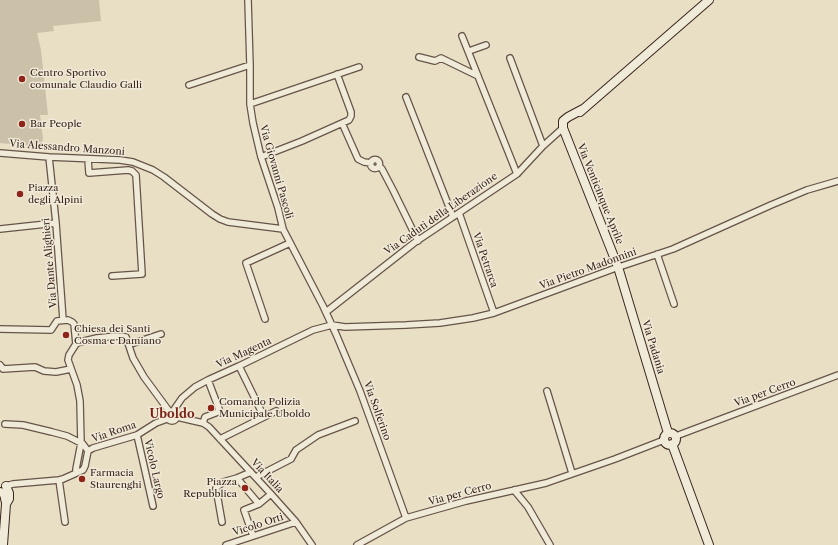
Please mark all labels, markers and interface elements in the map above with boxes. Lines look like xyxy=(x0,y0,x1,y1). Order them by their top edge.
place label: Centro Sportivo comunale Claudio Galli xyxy=(30,67,142,90)
marker: Centro Sportivo comunale Claudio Galli xyxy=(17,74,27,84)
place label: Bar People xyxy=(30,118,82,130)
marker: Bar People xyxy=(17,119,27,129)
street label: Via Giovanni Pascoli xyxy=(257,124,295,220)
street label: Via Alessandro Manzoni xyxy=(9,138,125,158)
street label: Via Venticinque Aprile xyxy=(574,142,626,246)
street label: Via Caduti della Liberazione xyxy=(382,170,500,258)
place label: Piazza degli Alpini xyxy=(28,182,83,206)
marker: Piazza degli Alpini xyxy=(15,189,25,199)
street label: Via Dante Alighieri xyxy=(40,217,60,309)
street label: Via Petrarca xyxy=(470,231,500,289)
street label: Via Pietro Madonnini xyxy=(538,246,638,292)
street label: Via Padania xyxy=(639,319,667,375)
place label: Chiesa dei Santi Cosma e Damiano xyxy=(74,323,161,346)
marker: Chiesa dei Santi Cosma e Damiano xyxy=(61,330,71,340)
street label: Via Magenta xyxy=(215,335,273,371)
street label: Via per Cerro xyxy=(733,376,797,410)
street label: Via Solferino xyxy=(361,380,393,442)
place label: Comando Polizia Municipale Uboldo xyxy=(219,396,310,420)
marker: Comando Polizia Municipale Uboldo xyxy=(206,403,216,413)
district label: Uboldo xyxy=(149,408,195,422)
street label: Via Roma xyxy=(90,419,138,445)
street label: Vicolo Largo xyxy=(141,438,167,500)
street label: Via Italia xyxy=(248,457,286,495)
place label: Farmacia Staurenghi xyxy=(90,467,141,490)
marker: Farmacia Staurenghi xyxy=(77,474,87,484)
place label: Piazza Repubblica xyxy=(183,476,237,500)
street label: Via per Cerro xyxy=(427,480,493,508)
marker: Piazza Repubblica xyxy=(240,483,250,493)
street label: Vicolo Orti xyxy=(231,511,285,539)

